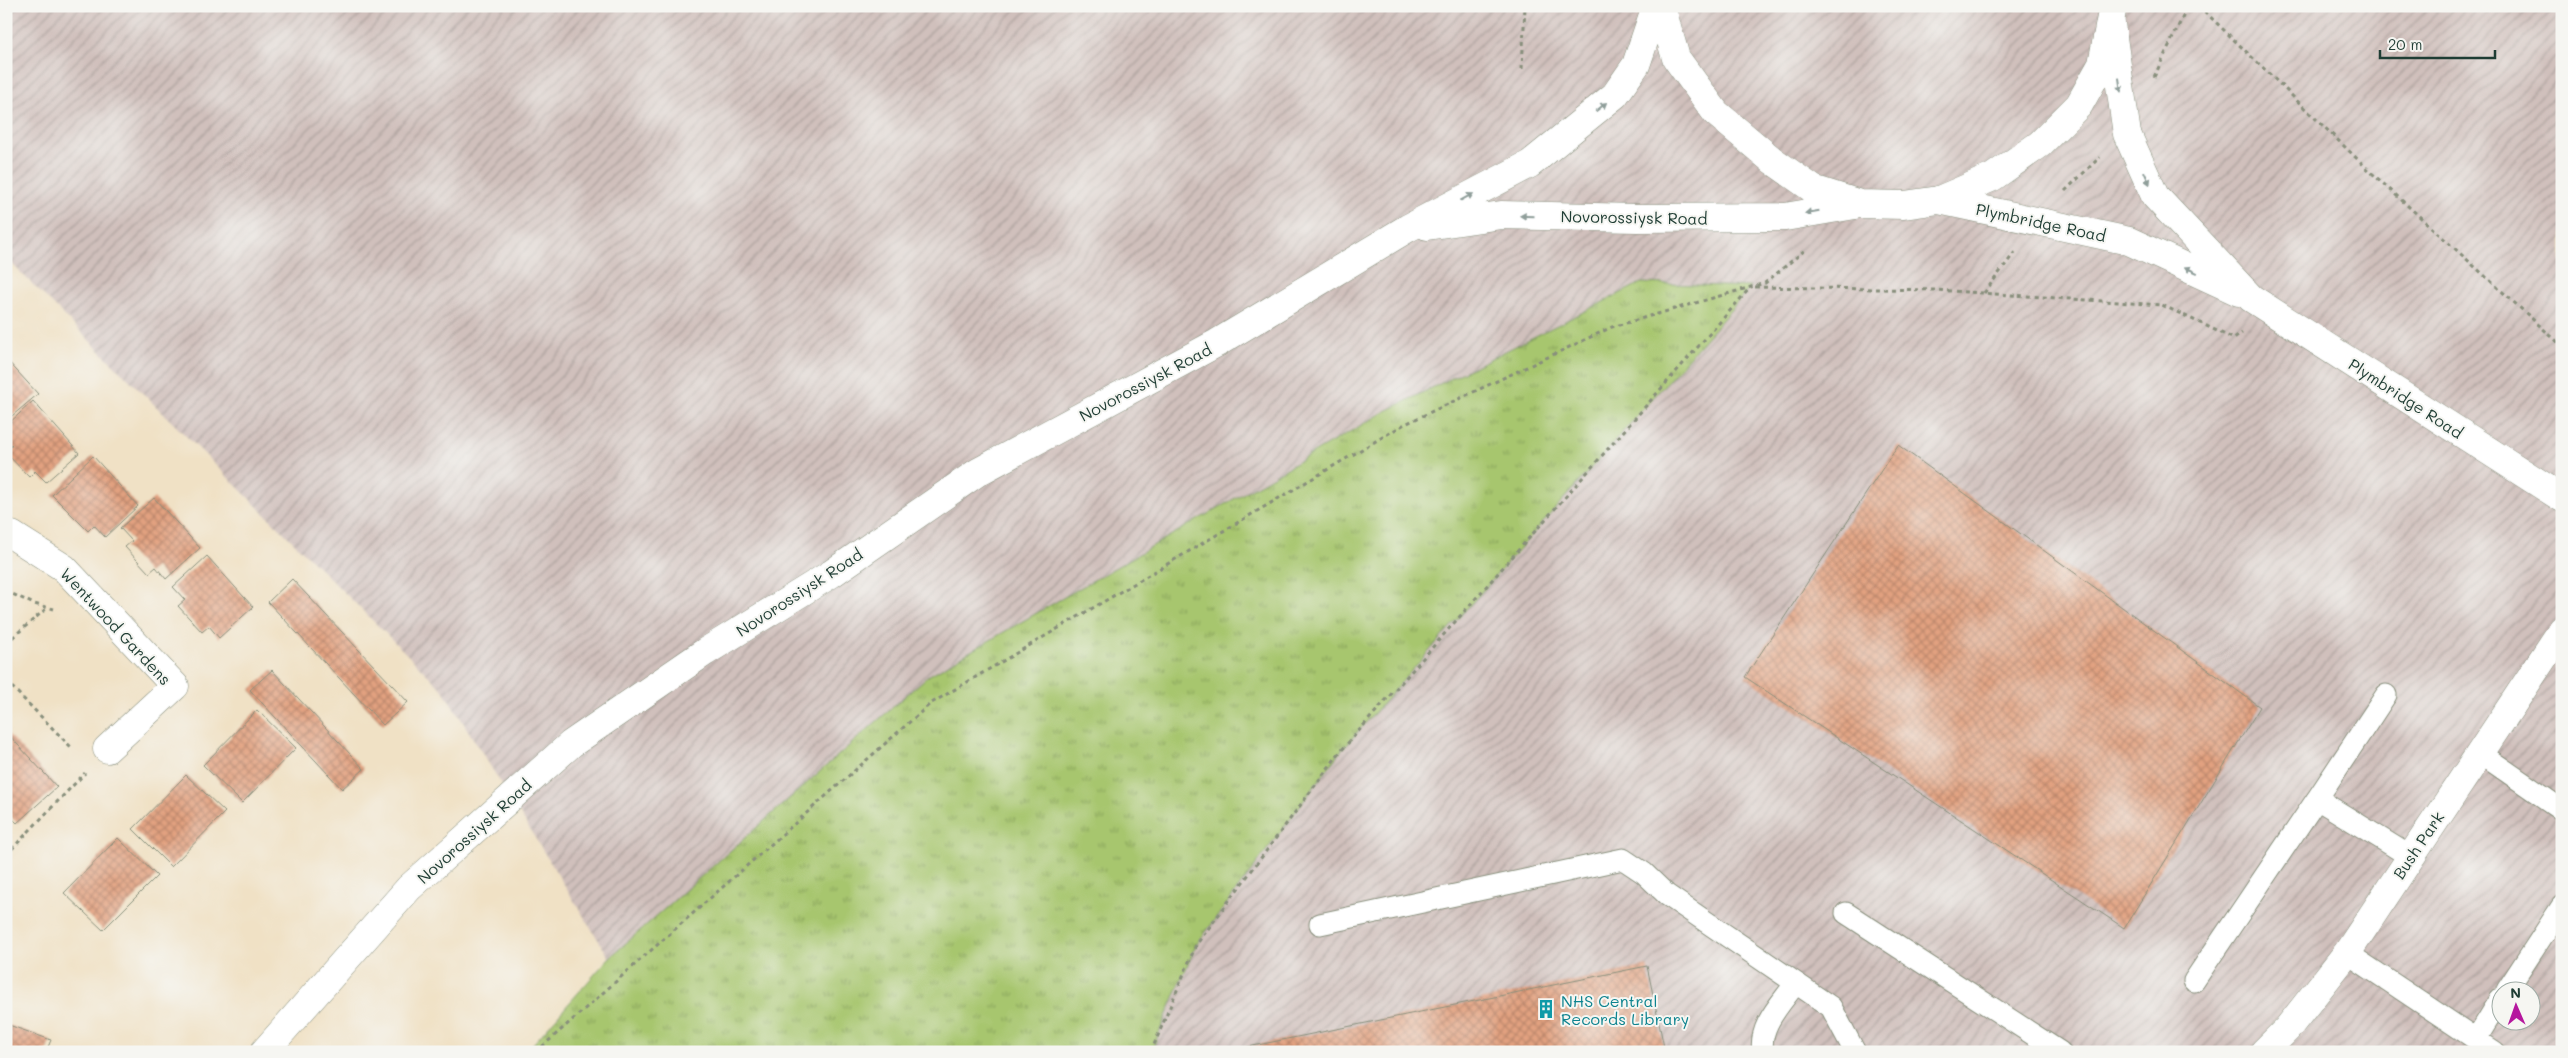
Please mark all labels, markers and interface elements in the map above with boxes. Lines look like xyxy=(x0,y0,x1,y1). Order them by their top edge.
scale bar xyxy=(2380,28,2496,60)
text: 20 m xyxy=(2388,34,2422,54)
one-way arrow xyxy=(2116,77,2124,93)
one-way arrow xyxy=(1594,101,1607,112)
one-way arrow xyxy=(2144,171,2152,185)
one-way arrow xyxy=(1460,193,1474,201)
street label: Plymbridge Road xyxy=(1974,198,2108,246)
street label: Novorossiysk Road xyxy=(1560,205,1708,229)
one-way arrow xyxy=(1804,208,1820,216)
one-way arrow xyxy=(1519,211,1535,219)
one-way arrow xyxy=(2184,266,2198,274)
street label: Novorossiysk Road xyxy=(1075,338,1215,426)
street label: Plymbridge Road xyxy=(2345,353,2467,443)
street label: Novorossiysk Road xyxy=(732,543,866,641)
street label: Wentwood Gardens xyxy=(56,563,176,689)
street label: Novorossiysk Road xyxy=(412,774,536,888)
street label: Bush Park xyxy=(2388,807,2448,883)
north arrow xyxy=(2490,980,2540,1030)
text: N xyxy=(2510,983,2521,1002)
place label: NHS Central Records Library xyxy=(1561,990,1689,1029)
building icon: NHS Central Records Library xyxy=(1535,998,1557,1020)

